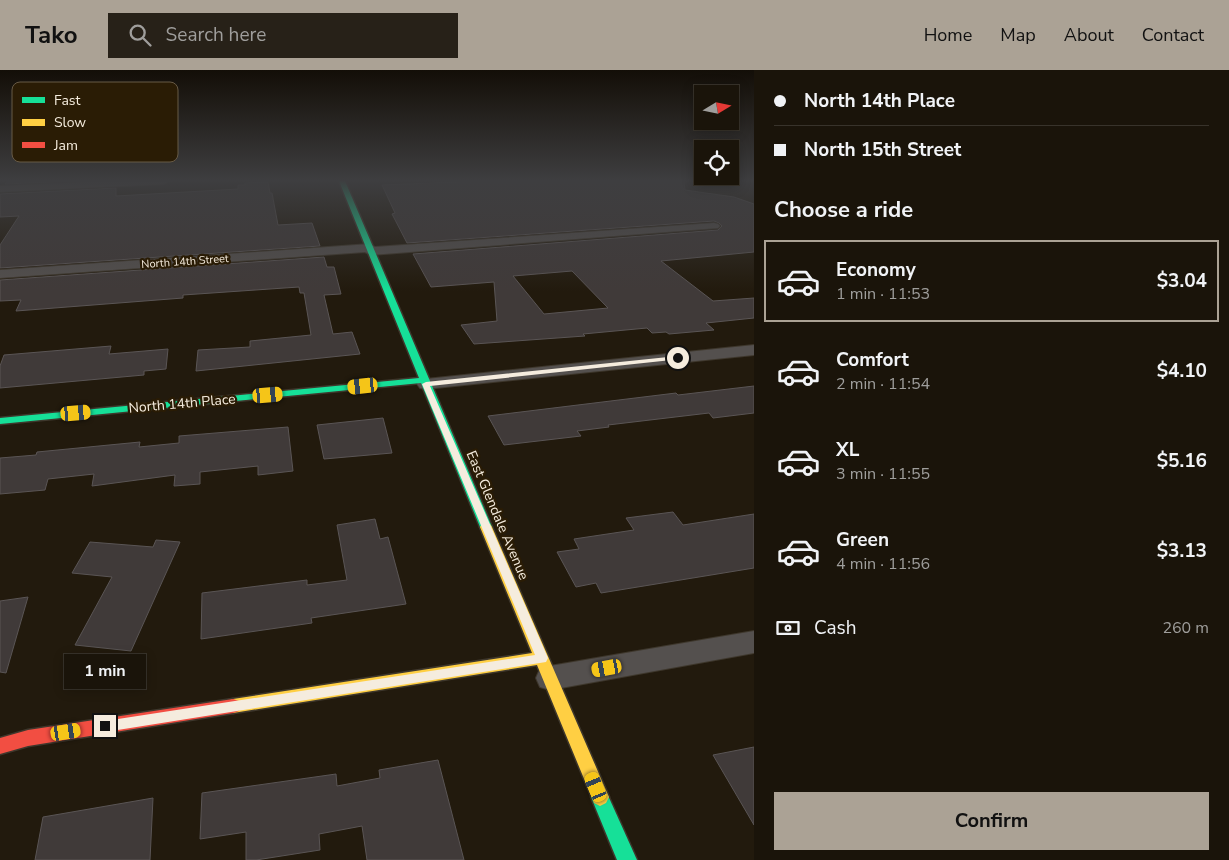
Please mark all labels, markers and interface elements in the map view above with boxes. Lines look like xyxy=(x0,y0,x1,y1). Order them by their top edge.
search box xyxy=(108,13,458,58)
text: Tako xyxy=(25,19,78,51)
icon: search xyxy=(126,21,154,49)
text: Search here xyxy=(166,22,266,48)
text: Home xyxy=(924,23,972,47)
text: Map xyxy=(1000,23,1036,47)
text: About xyxy=(1064,23,1114,47)
text: Contact xyxy=(1142,23,1204,47)
legend xyxy=(12,82,178,162)
north arrow xyxy=(694,85,739,130)
map controls xyxy=(694,85,739,185)
text: North 14th Place xyxy=(804,88,955,114)
text: Fast xyxy=(54,91,80,110)
text: Slow xyxy=(54,113,86,132)
text: Jam xyxy=(53,136,78,155)
text: North 15th Street xyxy=(804,137,961,163)
button: locate xyxy=(694,140,739,185)
text: Choose a ride xyxy=(774,195,913,225)
street label: North 14th Street xyxy=(141,251,229,272)
text: Economy xyxy=(836,257,916,283)
icon: car xyxy=(776,259,821,304)
text: $3.04 xyxy=(1157,268,1207,294)
text: 1 min · 11:53 xyxy=(836,283,930,305)
route start xyxy=(667,347,689,369)
text: Comfort xyxy=(836,347,909,373)
icon: car xyxy=(776,349,821,394)
text: $4.10 xyxy=(1157,358,1207,384)
text: 2 min · 11:54 xyxy=(836,373,930,395)
car xyxy=(347,377,378,395)
car xyxy=(252,386,283,404)
street label: North 14th Place xyxy=(128,389,236,418)
car xyxy=(60,404,91,422)
text: XL xyxy=(836,437,859,463)
icon: car xyxy=(776,439,821,484)
street label: East Glendale Avenue xyxy=(462,448,533,583)
text: $5.16 xyxy=(1157,448,1207,474)
text: 3 min · 11:55 xyxy=(836,463,930,485)
text: Green xyxy=(836,527,889,553)
icon: car xyxy=(776,529,821,574)
text: $3.13 xyxy=(1157,538,1207,564)
text: 4 min · 11:56 xyxy=(836,553,930,575)
icon: cash xyxy=(774,614,802,642)
text: Cash xyxy=(814,615,856,641)
text: 260 m xyxy=(1162,617,1209,639)
callout: 1 min xyxy=(64,654,146,688)
car xyxy=(590,658,623,678)
text: 1 min xyxy=(84,660,126,682)
route end xyxy=(94,715,116,737)
car xyxy=(50,722,81,742)
car xyxy=(583,770,608,804)
button: Confirm xyxy=(774,792,1209,850)

